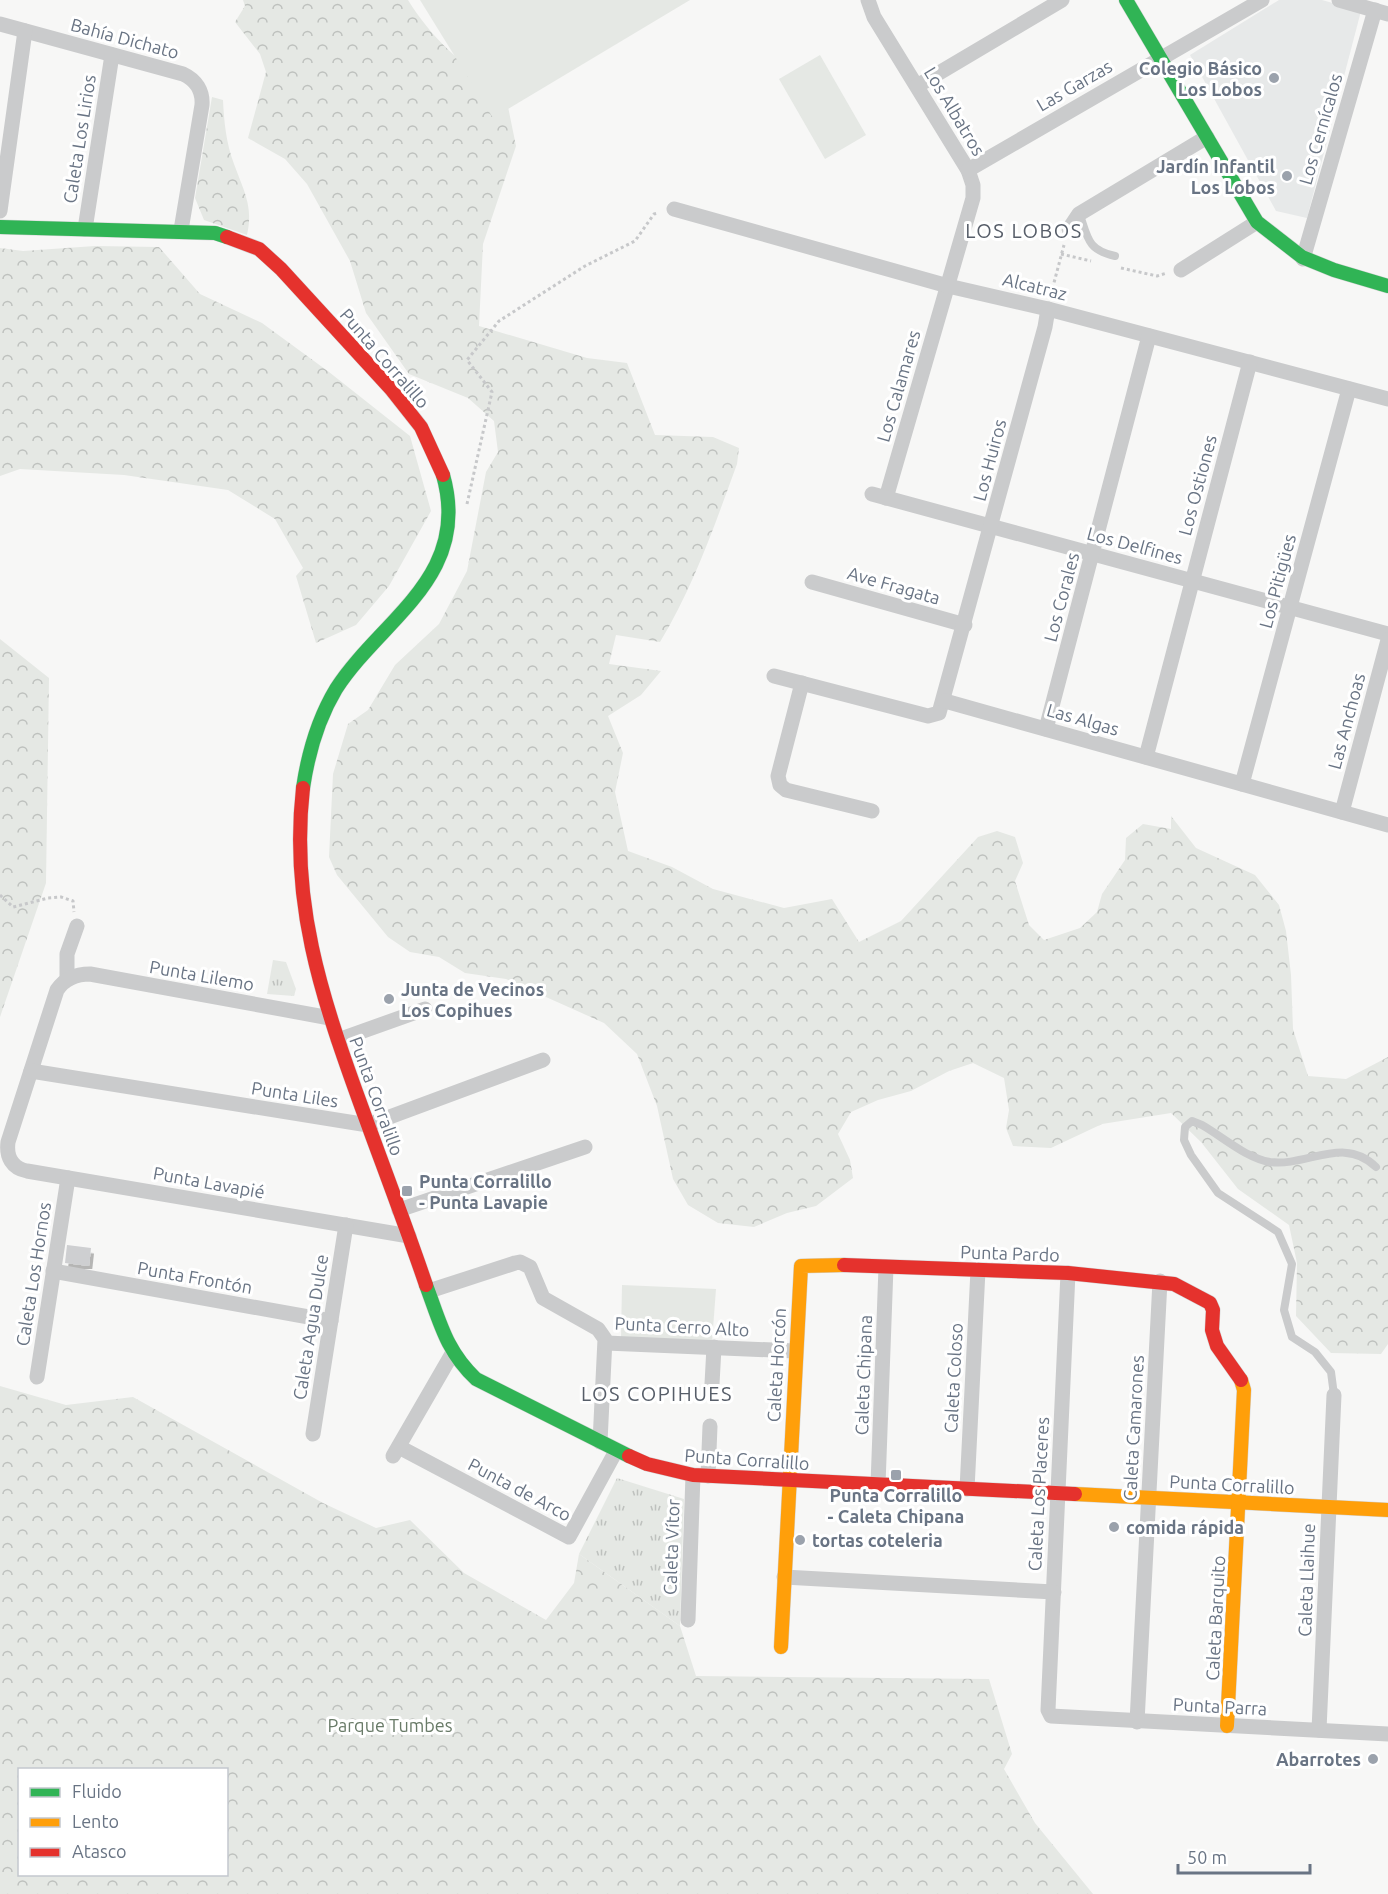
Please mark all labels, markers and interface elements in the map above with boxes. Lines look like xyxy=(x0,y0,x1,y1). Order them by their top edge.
street label: Bahía Dichato xyxy=(69,14,181,62)
street label: Las Garzas xyxy=(1033,55,1115,115)
place label: Colegio Básico Los Lobos xyxy=(1139,58,1262,99)
street label: Los Albatros xyxy=(921,63,989,159)
marker: Colegio Básico Los Lobos xyxy=(1267,71,1281,85)
street label: Los Cernícalos xyxy=(1295,71,1345,187)
street label: Caleta Los Lirios xyxy=(59,73,99,205)
place label: Jardín Infantil Los Lobos xyxy=(1156,156,1276,197)
marker: Jardín Infantil Los Lobos xyxy=(1280,169,1294,183)
district label: LOS LOBOS xyxy=(965,219,1083,242)
street label: Alcatraz xyxy=(1001,268,1069,304)
street label: Punta Corralillo xyxy=(336,304,434,412)
street label: Los Calamares xyxy=(872,328,924,444)
street label: Los Huiros xyxy=(968,417,1010,503)
street label: Los Ostiones xyxy=(1174,432,1220,538)
street label: Los Delfines xyxy=(1085,523,1185,567)
street label: Los Pitigües xyxy=(1255,532,1299,630)
street label: Los Corales xyxy=(1039,550,1083,644)
street label: Ave Fragata xyxy=(845,562,943,608)
street label: Las Anchoas xyxy=(1324,671,1368,771)
street label: Las Algas xyxy=(1045,699,1122,739)
street label: Punta Lilemo xyxy=(148,956,256,994)
place label: Junta de Vecinos Los Copihues xyxy=(401,979,544,1020)
marker: Junta de Vecinos Los Copihues xyxy=(382,992,396,1006)
street label: Punta Corralillo xyxy=(346,1034,408,1158)
street label: Punta Liles xyxy=(250,1077,340,1111)
street label: Punta Lavapié xyxy=(152,1162,266,1202)
place label: Punta Corralillo - Punta Lavapie xyxy=(419,1171,552,1212)
marker: Punta Corralillo - Punta Lavapie xyxy=(400,1184,414,1198)
street label: Caleta Los Hornos xyxy=(12,1200,54,1347)
street label: Punta Pardo xyxy=(960,1241,1060,1265)
street label: Caleta Agua Dulce xyxy=(289,1253,331,1401)
street label: Punta Frontón xyxy=(136,1257,254,1297)
street label: Caleta Horcón xyxy=(763,1307,789,1423)
street label: Punta Cerro Alto xyxy=(614,1312,750,1340)
street label: Caleta Chipana xyxy=(851,1315,875,1435)
street label: Caleta Coloso xyxy=(940,1322,966,1434)
street label: Caleta Camarones xyxy=(1119,1354,1147,1501)
district label: LOS COPIHUES xyxy=(581,1382,733,1405)
street label: Caleta Los Placeres xyxy=(1024,1416,1052,1572)
street label: Punta Corralillo xyxy=(684,1445,810,1473)
street label: Punta de Arco xyxy=(465,1453,575,1525)
marker: Punta Corralillo - Caleta Chipana xyxy=(889,1468,903,1482)
street label: Punta Corralillo xyxy=(1169,1471,1295,1497)
place label: Punta Corralillo - Caleta Chipana xyxy=(828,1485,964,1526)
street label: Caleta Vítor xyxy=(659,1498,683,1595)
place label: comida rápida xyxy=(1126,1517,1244,1537)
marker: comida rápida xyxy=(1107,1520,1121,1534)
street label: Caleta Llaihue xyxy=(1294,1523,1318,1637)
place label: tortas coteleria xyxy=(812,1530,943,1550)
marker: tortas coteleria xyxy=(793,1533,807,1547)
street label: Caleta Barquito xyxy=(1202,1555,1228,1681)
street label: Punta Parra xyxy=(1172,1694,1268,1718)
park label: Parque Tumbes xyxy=(327,1715,453,1735)
place label: Abarrotes xyxy=(1276,1749,1361,1769)
marker: Abarrotes xyxy=(1366,1752,1380,1766)
legend xyxy=(18,1768,228,1876)
text: Fluido xyxy=(72,1781,122,1801)
text: Lento xyxy=(72,1811,119,1831)
scale bar xyxy=(1178,1837,1310,1875)
text: Atasco xyxy=(72,1841,127,1861)
text: 50 m xyxy=(1187,1847,1227,1867)

